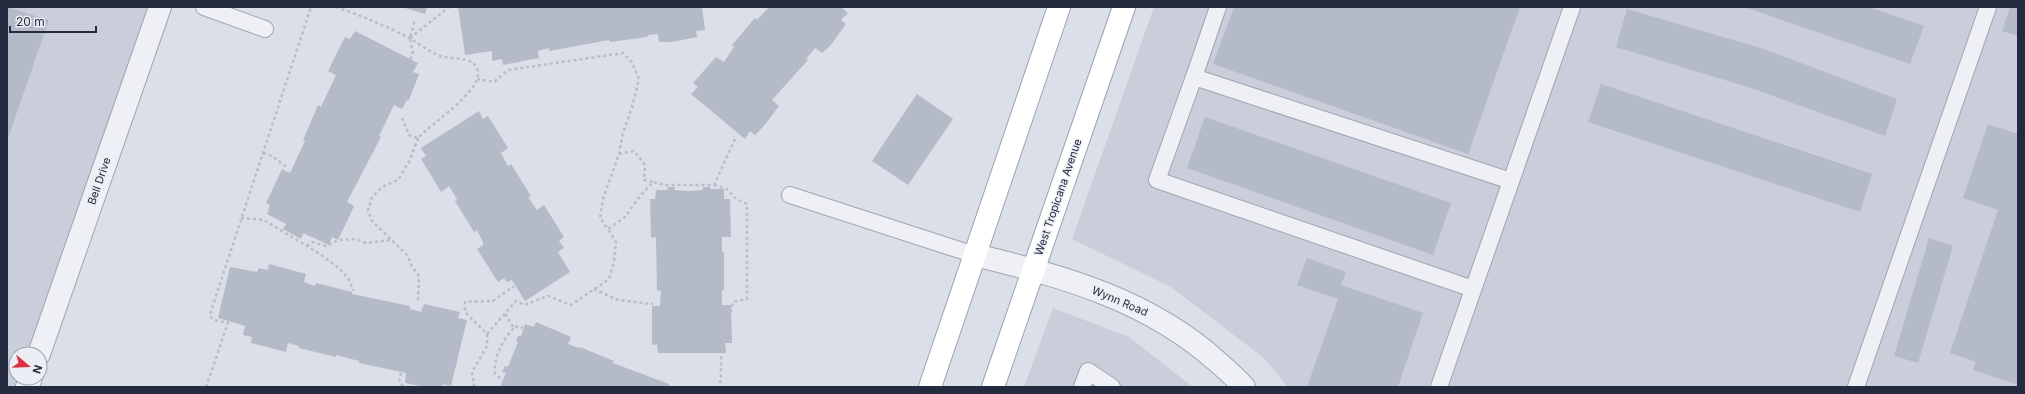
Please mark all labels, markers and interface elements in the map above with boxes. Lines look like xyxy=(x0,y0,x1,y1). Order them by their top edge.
scale bar xyxy=(10,8,96,34)
text: 20 m xyxy=(16,14,45,29)
street label: West Tropicana Avenue xyxy=(1031,137,1085,257)
street label: Bell Drive xyxy=(84,155,114,207)
street label: Wynn Road xyxy=(1090,283,1150,319)
north arrow xyxy=(8,346,48,386)
text: N xyxy=(29,363,45,376)

